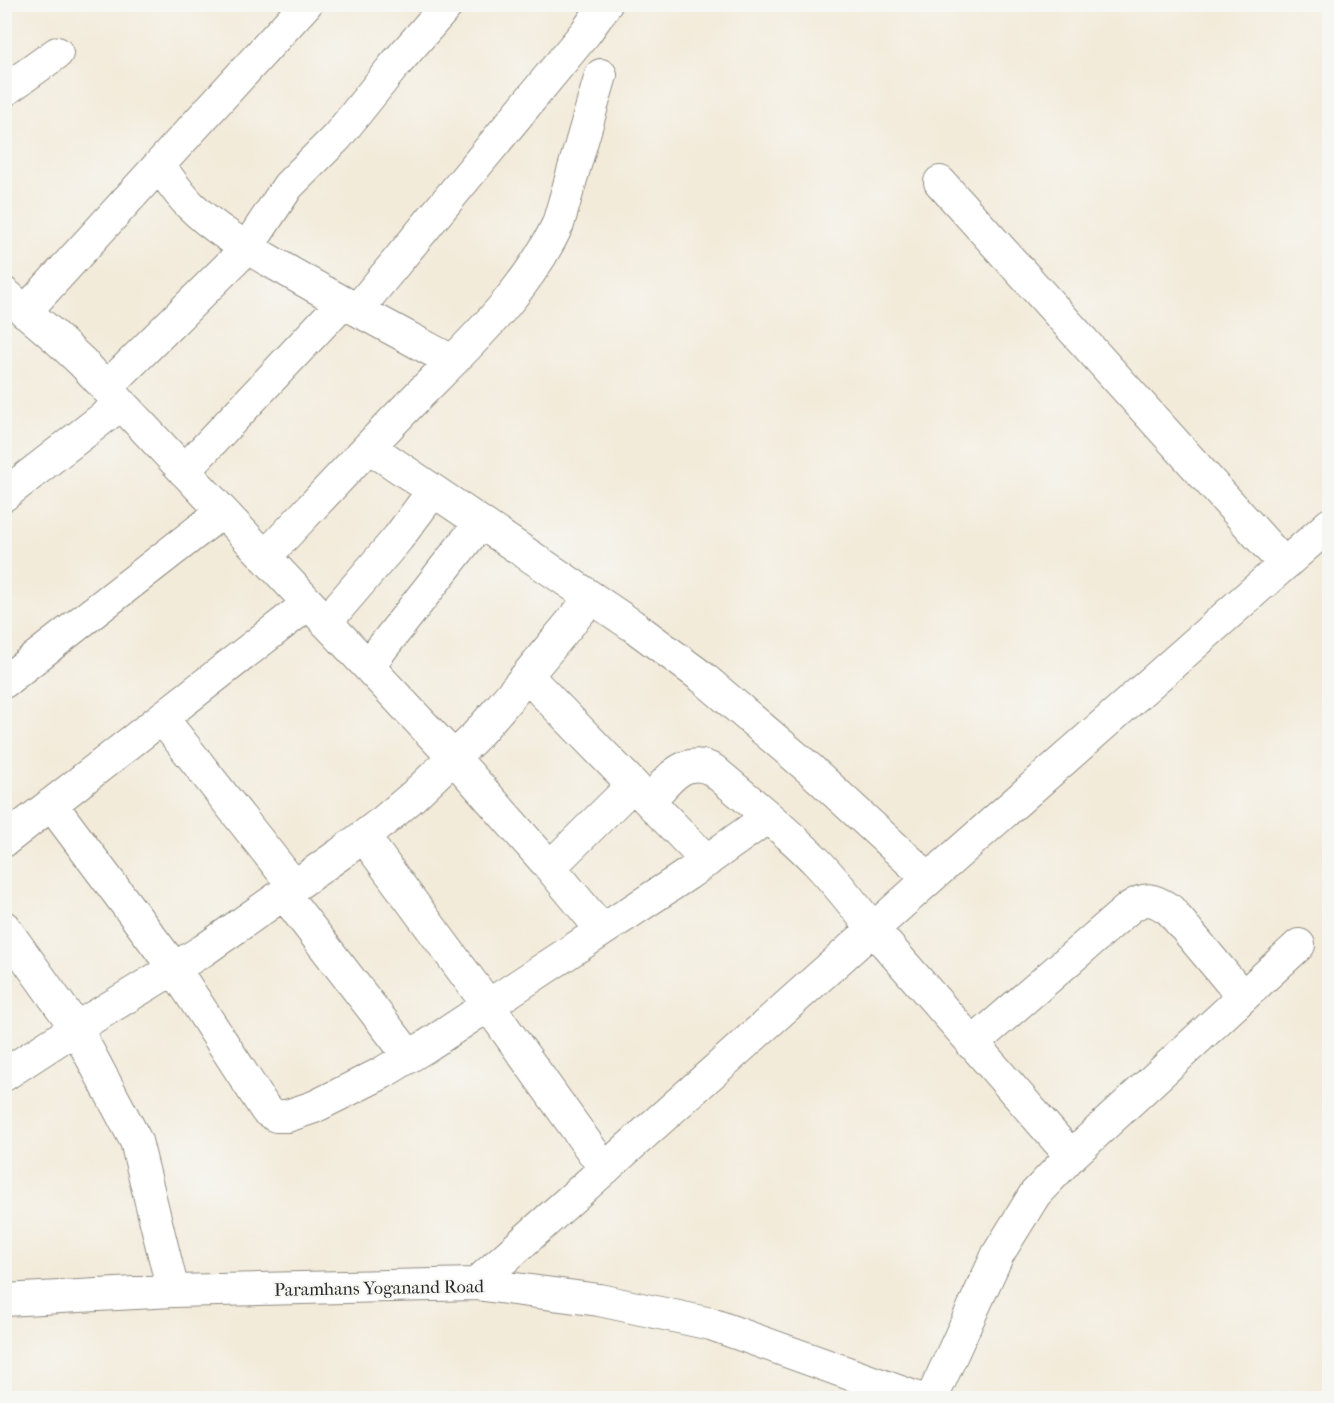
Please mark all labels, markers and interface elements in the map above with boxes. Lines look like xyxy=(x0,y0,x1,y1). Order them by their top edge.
street label: Paramhans Yoganand Road xyxy=(274,1276,484,1301)

